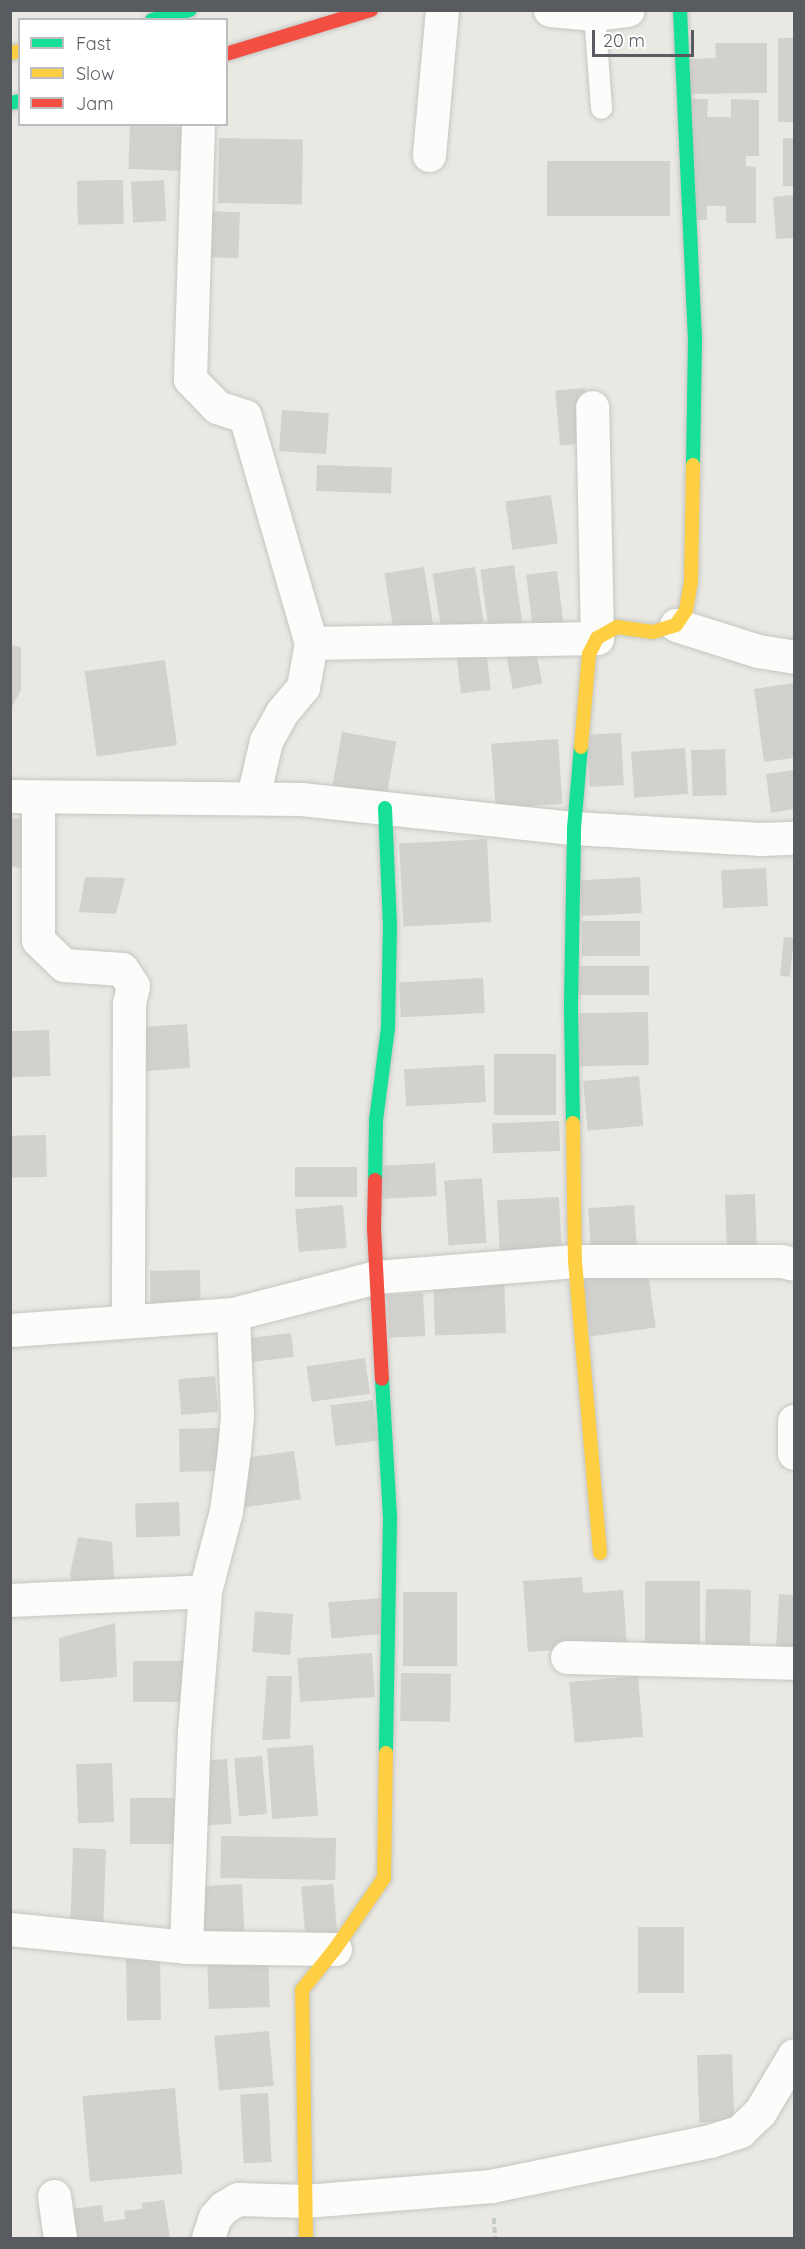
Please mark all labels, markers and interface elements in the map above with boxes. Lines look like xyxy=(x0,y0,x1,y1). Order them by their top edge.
legend xyxy=(18,18,228,126)
scale bar xyxy=(595,18,697,56)
text: 20 m xyxy=(603,29,645,52)
text: Fast xyxy=(76,32,111,55)
text: Slow xyxy=(76,62,114,85)
text: Jam xyxy=(76,92,114,115)

